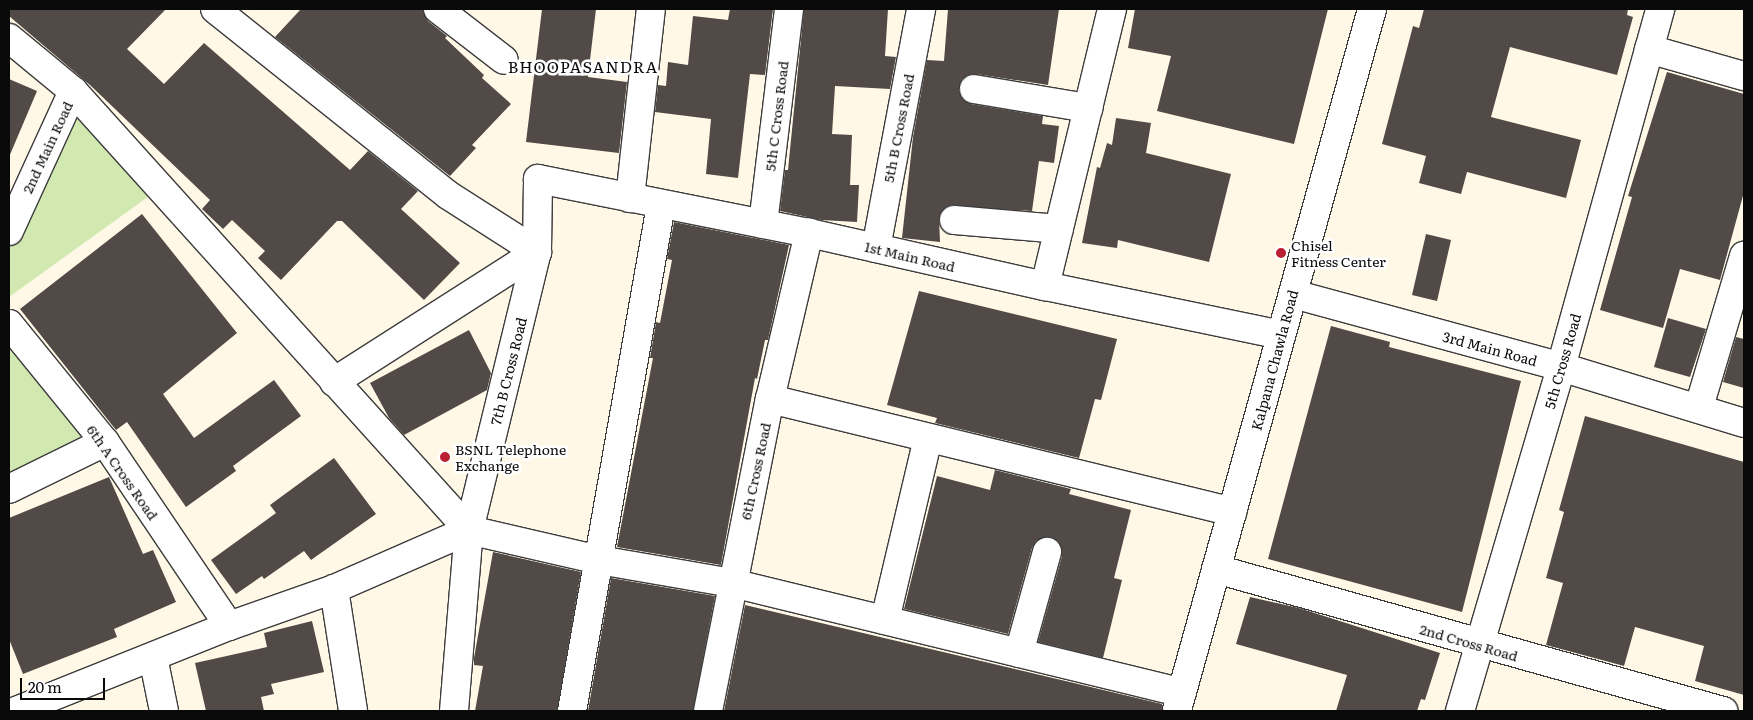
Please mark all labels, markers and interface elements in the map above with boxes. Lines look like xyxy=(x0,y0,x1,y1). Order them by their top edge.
district label: BHOOPASANDRA xyxy=(506,56,660,76)
street label: 5th C Cross Road xyxy=(761,60,791,172)
street label: 5th B Cross Road xyxy=(879,72,917,184)
street label: 2nd Main Road xyxy=(18,98,76,196)
street label: 1st Main Road xyxy=(863,237,957,275)
place label: Chisel Fitness Center xyxy=(1291,237,1386,270)
marker: Chisel Fitness Center xyxy=(1275,247,1287,259)
street label: Kalpana Chawla Road xyxy=(1247,288,1301,432)
street label: 5th Cross Road xyxy=(1540,311,1584,411)
street label: 7th B Cross Road xyxy=(486,315,530,427)
street label: 3rd Main Road xyxy=(1441,327,1539,369)
street label: 6th A Cross Road xyxy=(84,421,162,523)
street label: 6th Cross Road xyxy=(736,421,774,521)
place label: BSNL Telephone Exchange xyxy=(455,441,566,474)
marker: BSNL Telephone Exchange xyxy=(439,451,451,463)
street label: 2nd Cross Road xyxy=(1418,620,1520,664)
scale bar xyxy=(22,668,108,700)
text: 20 m xyxy=(28,675,62,698)

